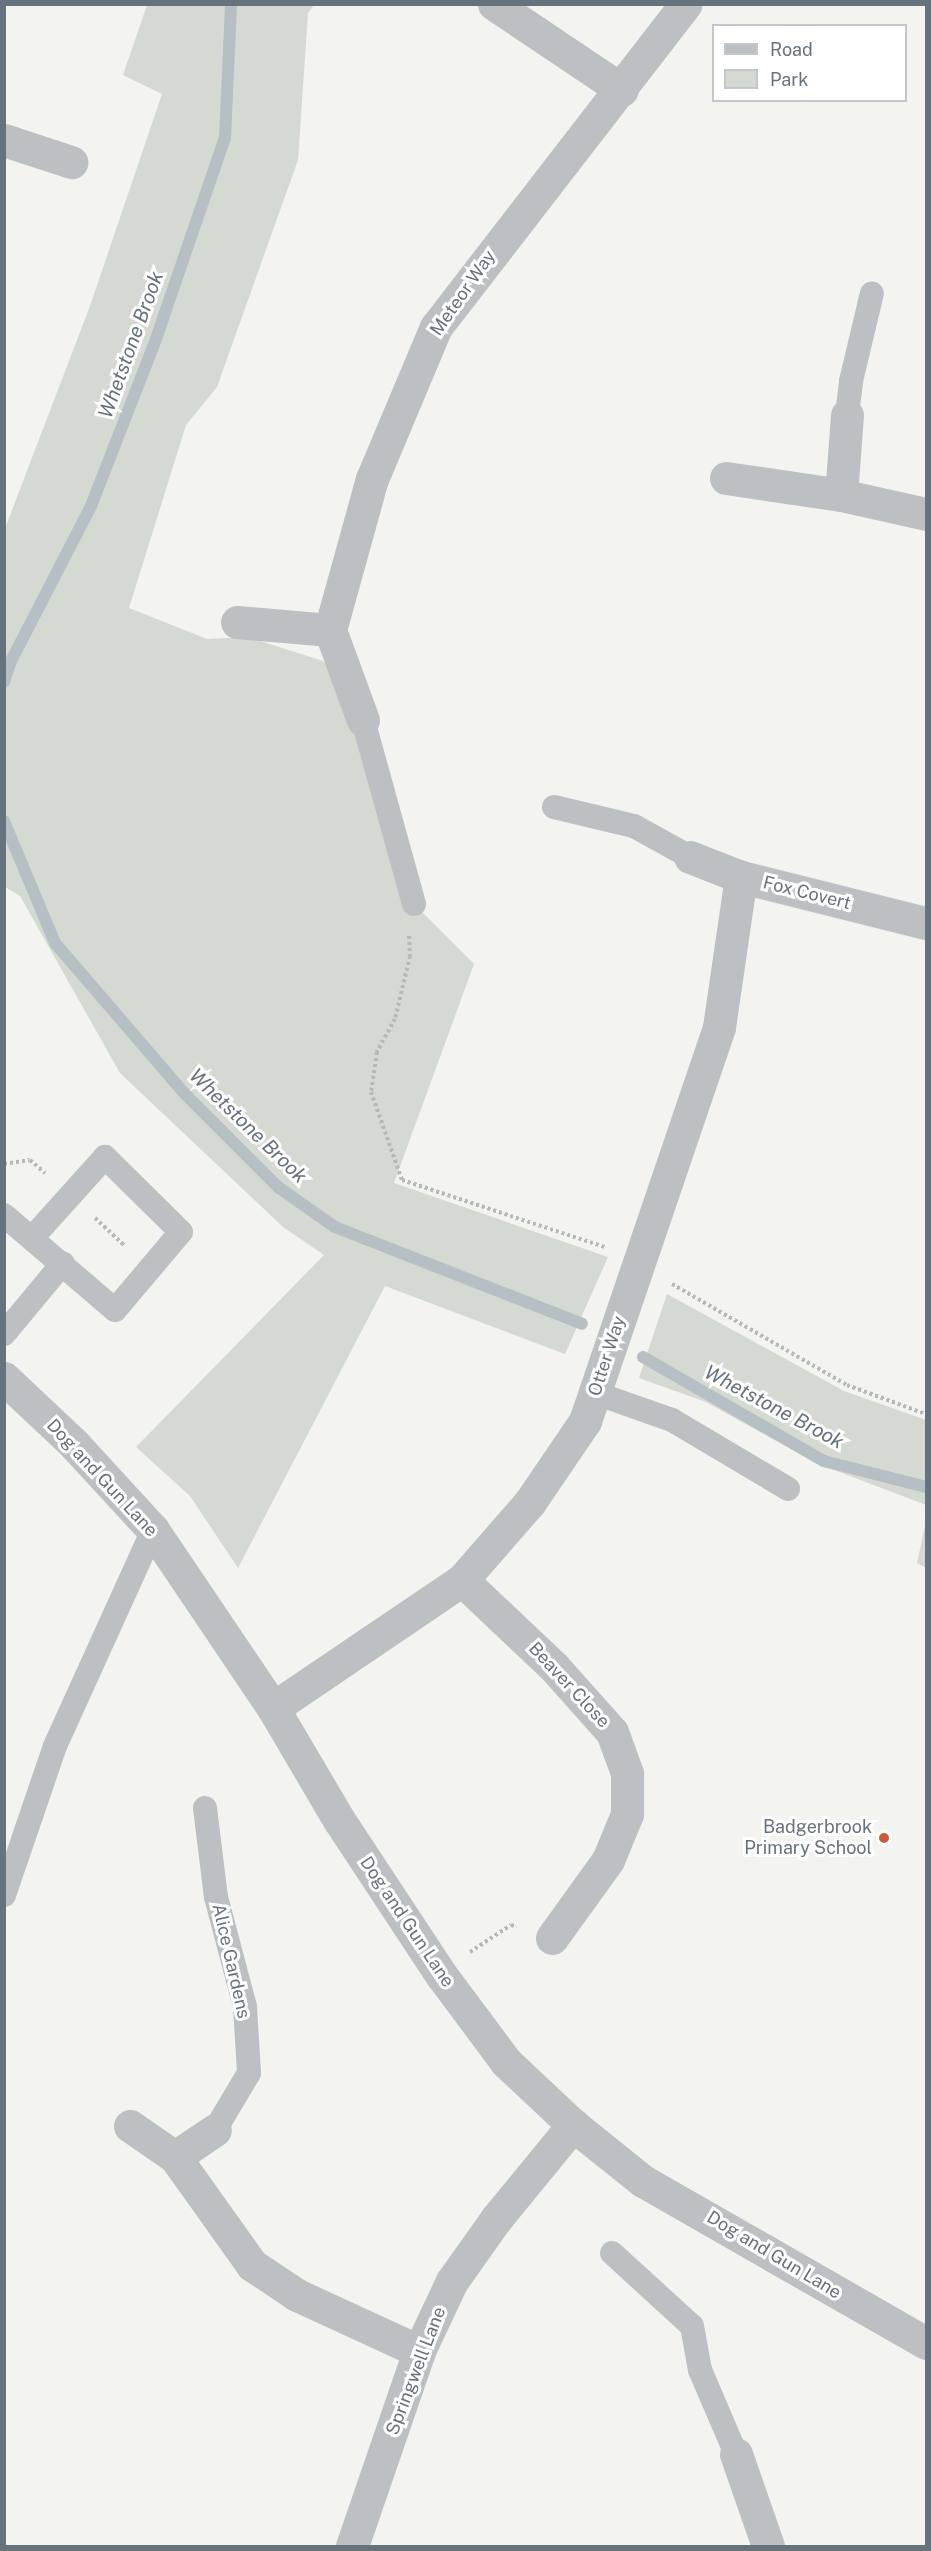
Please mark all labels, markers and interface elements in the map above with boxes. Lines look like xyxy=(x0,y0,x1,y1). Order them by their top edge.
legend xyxy=(712,24,907,102)
text: Road xyxy=(770,39,813,60)
text: Park xyxy=(770,69,808,90)
street label: Meteor Way xyxy=(426,246,500,340)
water label: Whetstone Brook xyxy=(93,268,169,422)
street label: Fox Covert xyxy=(761,872,853,914)
water label: Whetstone Brook xyxy=(184,1064,312,1188)
street label: Otter Way xyxy=(584,1313,630,1399)
water label: Whetstone Brook xyxy=(700,1360,848,1454)
street label: Dog and Gun Lane xyxy=(42,1415,162,1541)
street label: Beaver Close xyxy=(524,1638,614,1732)
place label: Badgerbrook Primary School xyxy=(744,1817,872,1860)
marker: Badgerbrook Primary School xyxy=(877,1831,891,1845)
street label: Dog and Gun Lane xyxy=(355,1853,459,1991)
street label: Alice Gardens xyxy=(207,1901,255,2021)
street label: Dog and Gun Lane xyxy=(703,2206,845,2304)
street label: Springwell Lane xyxy=(382,2304,450,2438)

